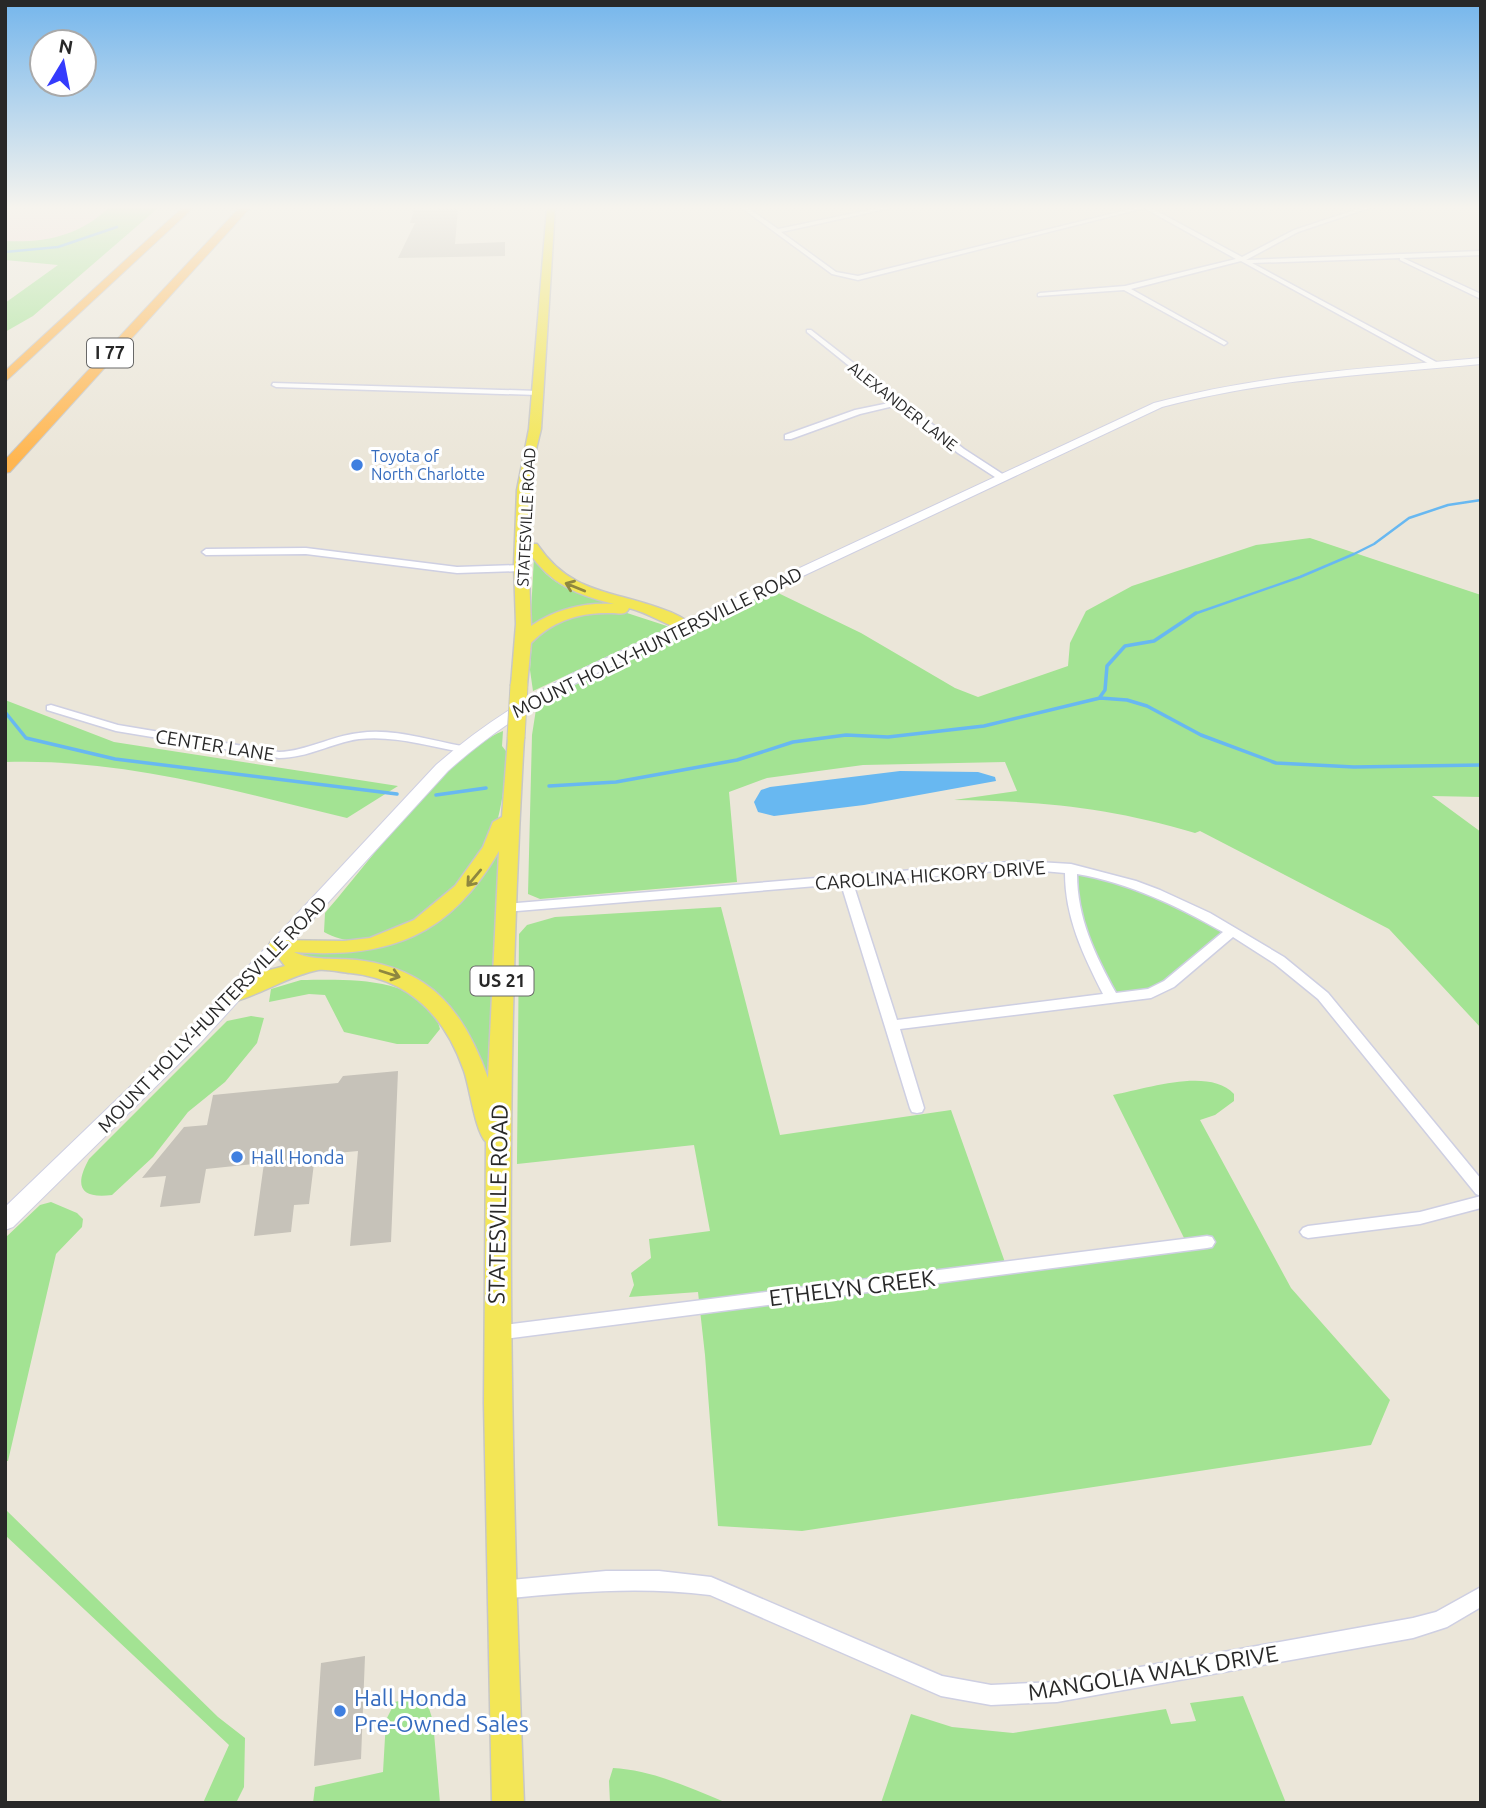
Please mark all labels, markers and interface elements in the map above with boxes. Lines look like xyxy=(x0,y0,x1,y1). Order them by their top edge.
north arrow xyxy=(28,28,98,98)
text: N xyxy=(57,34,75,58)
road number: I 77 xyxy=(87,338,133,368)
street label: ALEXANDER LANE xyxy=(845,358,961,454)
place label: Toyota of North Charlotte xyxy=(371,447,485,483)
street label: STATESVILLE ROAD xyxy=(513,447,539,587)
marker: Toyota of North Charlotte xyxy=(349,457,365,473)
street label: MOUNT HOLLY-HUNTERSVILLE ROAD xyxy=(508,562,806,722)
one-way arrow xyxy=(565,580,586,593)
street label: CENTER LANE xyxy=(154,725,276,765)
street label: CAROLINA HICKORY DRIVE xyxy=(814,856,1046,894)
one-way arrow xyxy=(466,868,482,886)
street label: MOUNT HOLLY-HUNTERSVILLE ROAD xyxy=(93,891,331,1137)
road number: US 21 xyxy=(470,966,534,996)
one-way arrow xyxy=(379,969,401,982)
street label: STATESVILLE ROAD xyxy=(483,1104,512,1304)
place label: Hall Honda xyxy=(251,1146,344,1168)
marker: Hall Honda xyxy=(229,1149,245,1165)
street label: ETHELYN CREEK xyxy=(767,1265,936,1310)
street label: MANGOLIA WALK DRIVE xyxy=(1026,1640,1280,1705)
place label: Hall Honda Pre-Owned Sales xyxy=(354,1685,529,1736)
marker: Hall Honda Pre-Owned Sales xyxy=(332,1703,348,1719)

